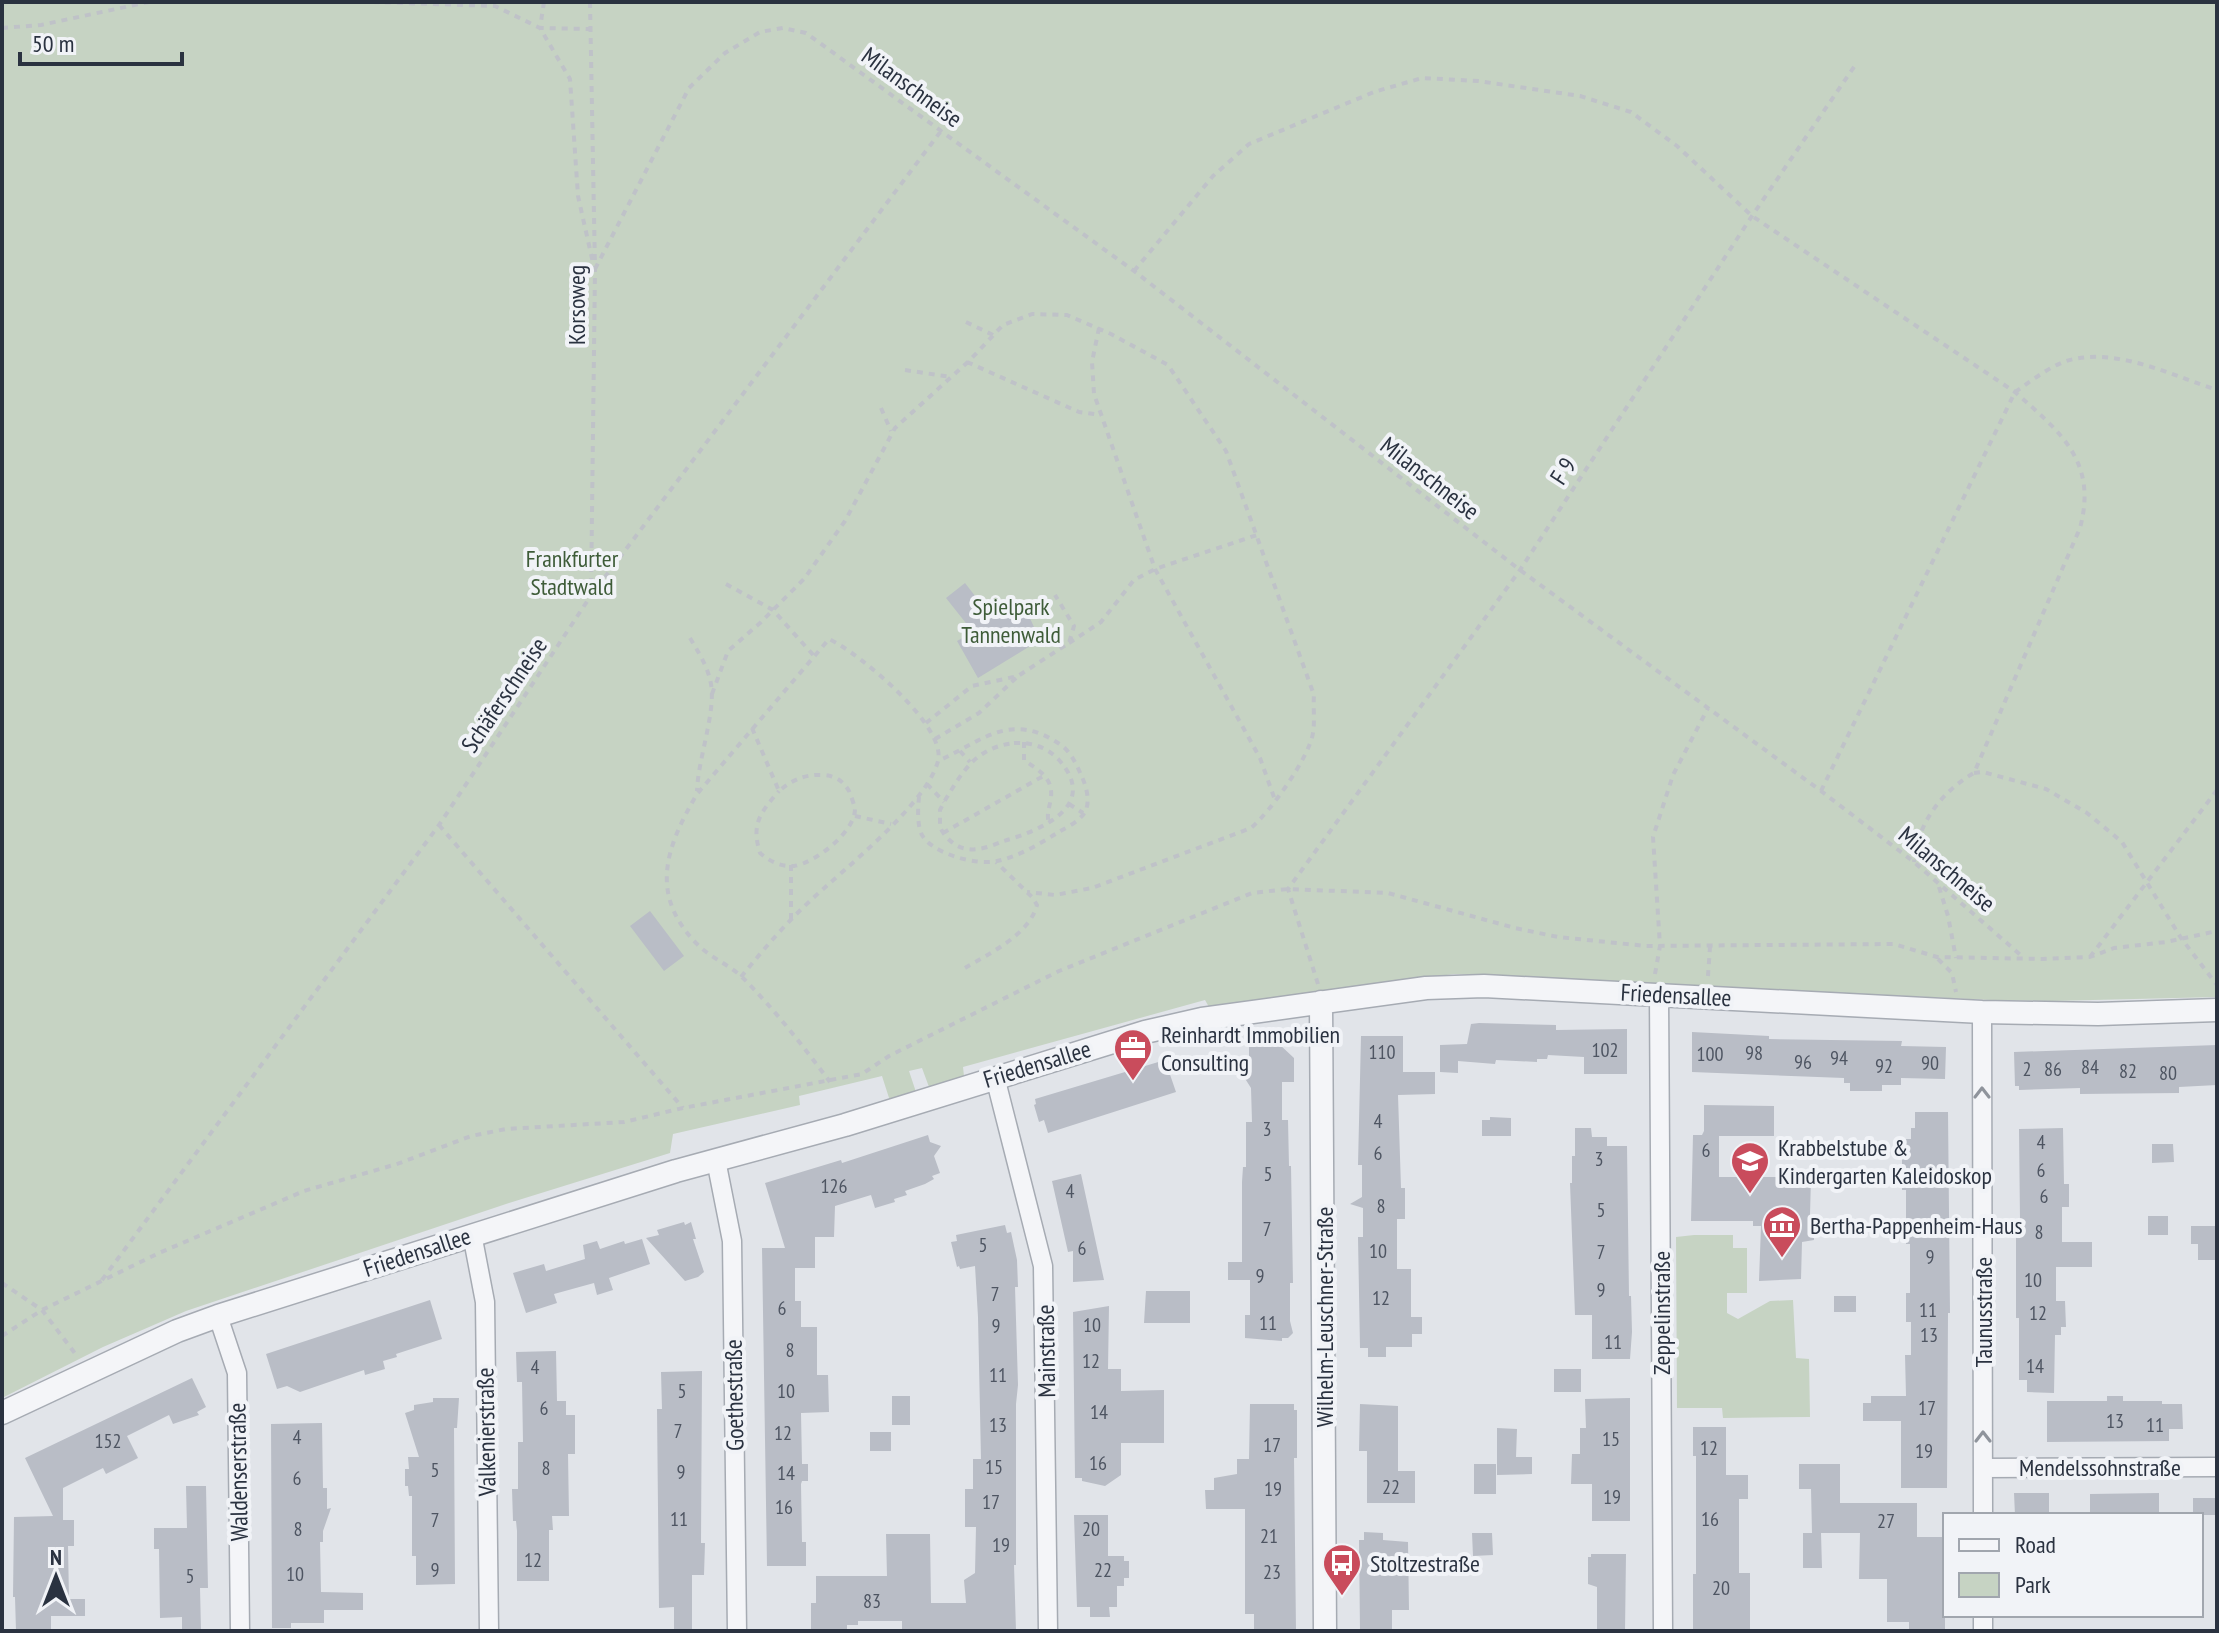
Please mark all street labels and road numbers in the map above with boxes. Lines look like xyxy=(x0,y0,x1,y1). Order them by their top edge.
street label: Milanschneise xyxy=(856,40,968,134)
street label: Korsoweg xyxy=(561,265,592,345)
street label: Milanschneise xyxy=(1374,430,1486,526)
street label: F 9 xyxy=(1543,452,1583,490)
street label: Schäferschneise xyxy=(454,631,554,759)
street label: Milanschneise xyxy=(1892,819,2002,919)
street label: Friedensallee xyxy=(1620,977,1732,1013)
street label: Friedensallee xyxy=(979,1033,1095,1095)
street label: Wilhelm-Leuschner-Straße xyxy=(1309,1207,1340,1427)
street label: Friedensallee xyxy=(359,1220,475,1284)
street label: Zeppelinstraße xyxy=(1646,1251,1677,1375)
street label: Taunusstraße xyxy=(1968,1257,1999,1367)
street label: Mainstraße xyxy=(1030,1304,1062,1398)
street label: Goethestraße xyxy=(718,1339,750,1451)
street label: Valkenierstraße xyxy=(469,1367,503,1498)
street label: Waldenserstraße xyxy=(221,1403,255,1541)
street label: Mendelssohnstraße xyxy=(2019,1452,2181,1483)

